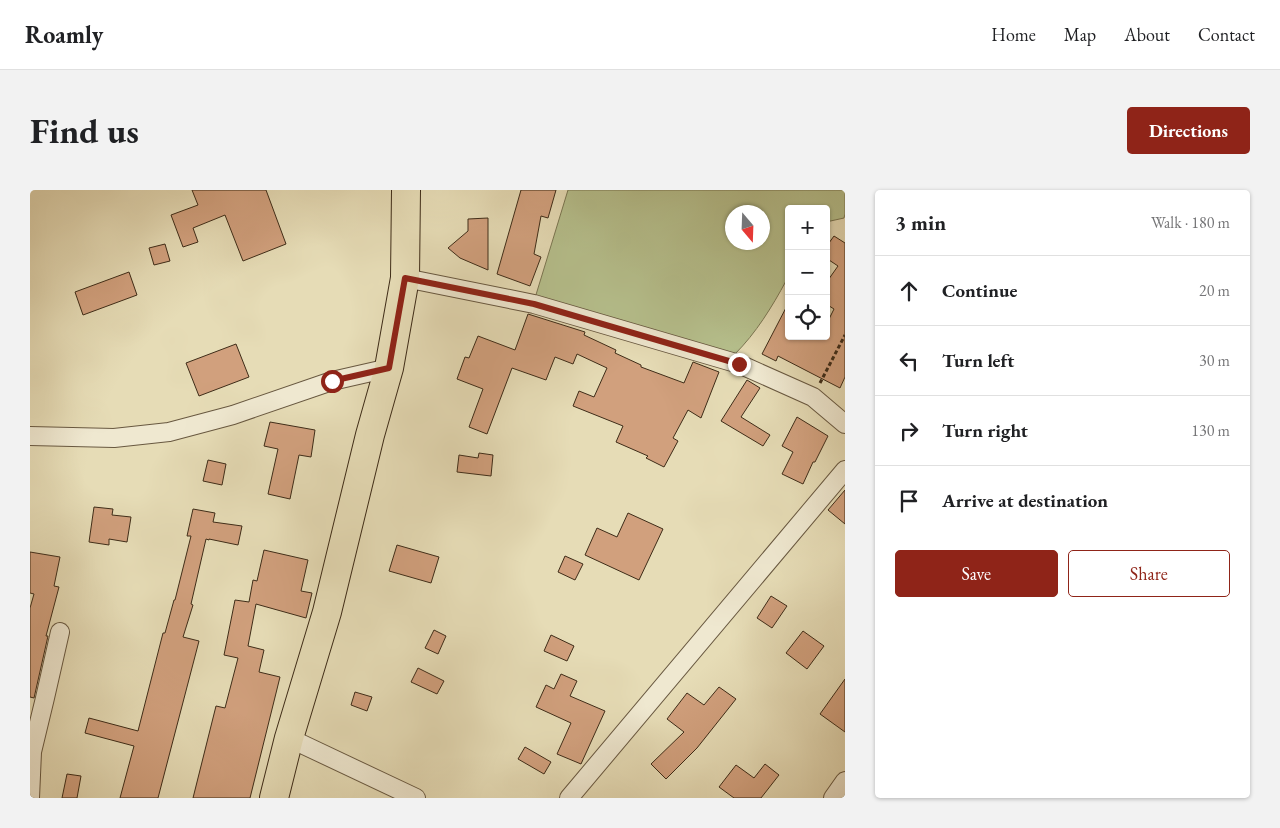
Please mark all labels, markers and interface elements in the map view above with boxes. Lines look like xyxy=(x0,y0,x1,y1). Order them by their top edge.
text: Roamly xyxy=(25,19,103,50)
text: Home xyxy=(991,23,1036,46)
text: Map xyxy=(1064,23,1096,46)
text: About xyxy=(1124,23,1170,46)
text: Contact xyxy=(1198,23,1255,46)
button: Directions xyxy=(1127,107,1250,154)
text: Find us xyxy=(30,108,139,153)
north arrow xyxy=(725,205,770,250)
map controls xyxy=(785,205,830,340)
button: + xyxy=(785,205,830,250)
text: 3 min xyxy=(895,209,946,236)
text: Walk · 180 m xyxy=(1151,212,1230,233)
button: − xyxy=(785,250,830,295)
icon: ahead xyxy=(895,277,923,305)
text: Continue xyxy=(942,278,1017,303)
text: 20 m xyxy=(1199,280,1230,301)
button: locate xyxy=(785,295,830,340)
icon: left xyxy=(895,347,923,375)
text: Turn left xyxy=(942,348,1014,373)
text: 30 m xyxy=(1199,350,1230,371)
route end xyxy=(728,353,751,376)
route start xyxy=(321,370,344,393)
icon: right xyxy=(895,417,923,445)
text: Turn right xyxy=(942,418,1028,443)
text: 130 m xyxy=(1191,420,1230,441)
icon: arrive xyxy=(895,487,923,515)
text: Arrive at destination xyxy=(942,488,1108,513)
button: Save xyxy=(895,550,1058,597)
button: Share xyxy=(1068,550,1230,597)

